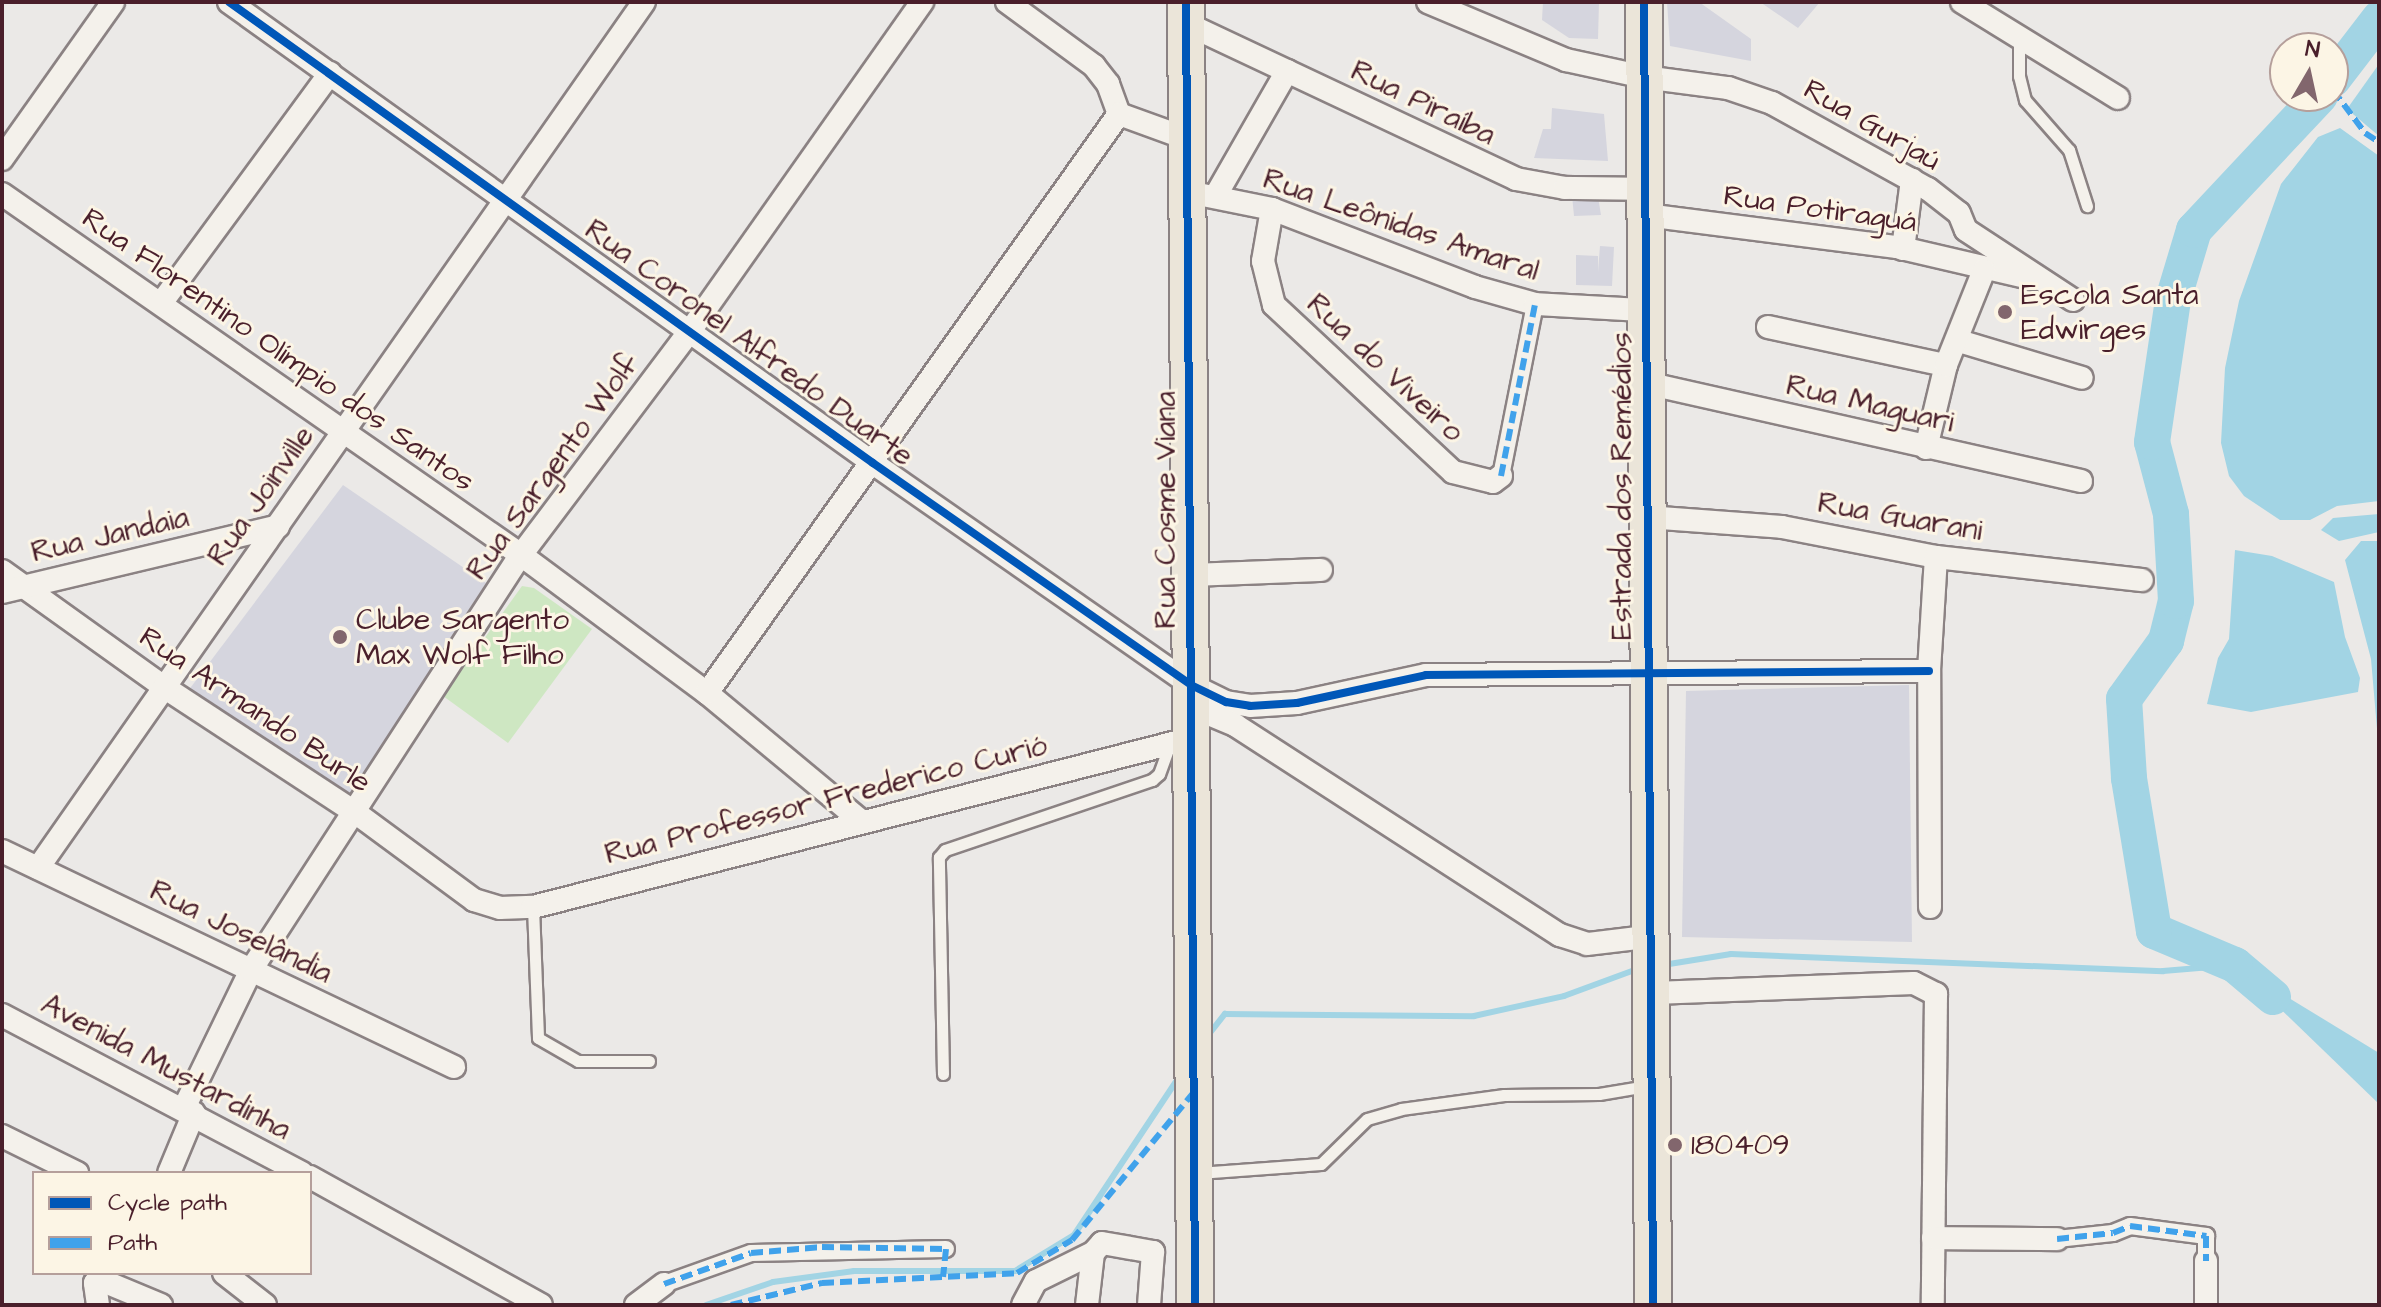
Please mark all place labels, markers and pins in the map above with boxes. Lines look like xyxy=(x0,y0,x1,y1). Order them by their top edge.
place label: Escola Santa Edwirges xyxy=(2021,277,2199,348)
marker: Escola Santa Edwirges xyxy=(1996,303,2014,321)
place label: Clube Sargento Max Wolf Filho xyxy=(356,602,569,672)
marker: Clube Sargento Max Wolf Filho xyxy=(331,628,349,646)
place label: 180409 xyxy=(1691,1127,1790,1163)
marker: 180409 xyxy=(1666,1136,1684,1154)

